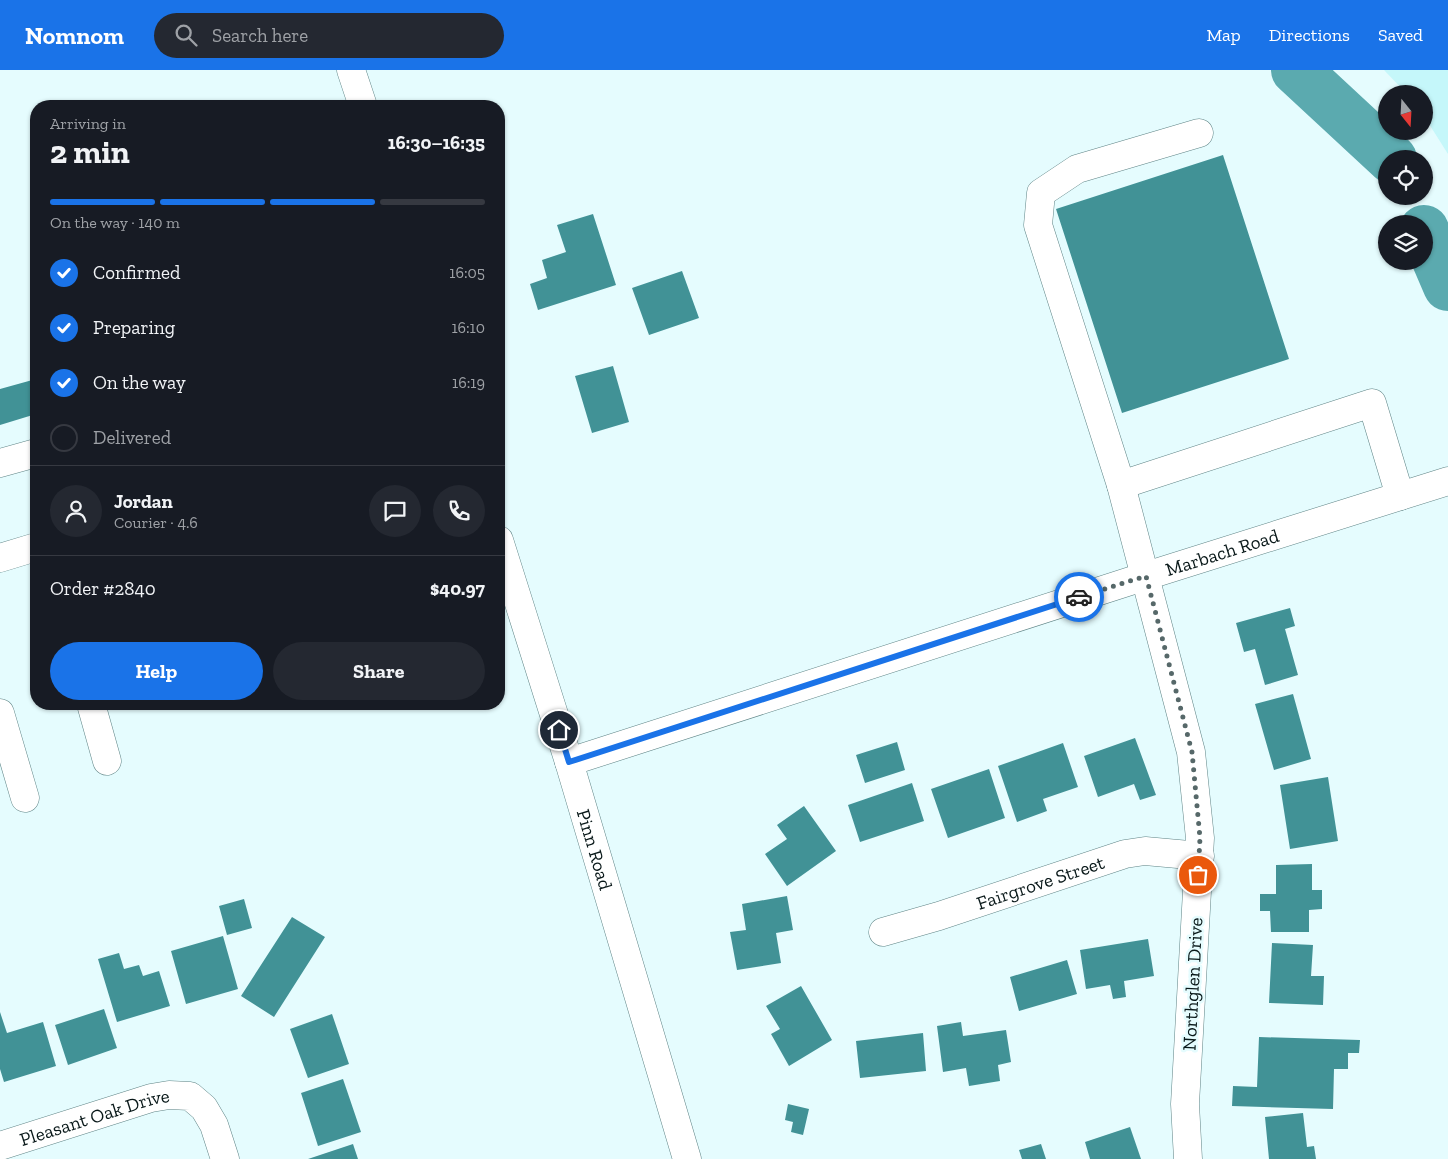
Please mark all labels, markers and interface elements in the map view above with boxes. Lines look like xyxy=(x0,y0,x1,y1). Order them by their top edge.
search box xyxy=(154,13,504,58)
text: Nomnom xyxy=(25,21,124,50)
icon: search xyxy=(172,21,200,49)
text: Search here xyxy=(212,24,308,47)
text: Map xyxy=(1206,24,1241,46)
text: Directions xyxy=(1269,24,1350,46)
text: Saved xyxy=(1378,24,1423,46)
north arrow xyxy=(1378,85,1432,140)
map controls xyxy=(1378,85,1433,270)
text: Arriving in xyxy=(50,114,126,133)
text: 16:30–16:35 xyxy=(388,131,485,154)
text: 2 min xyxy=(50,133,130,171)
button: locate xyxy=(1378,150,1433,205)
text: On the way · 140 m xyxy=(50,213,180,232)
button: layers xyxy=(1378,215,1433,270)
icon: check xyxy=(50,259,78,287)
text: Confirmed xyxy=(93,261,180,284)
text: 16:05 xyxy=(449,263,485,282)
icon: check xyxy=(50,314,78,342)
text: Preparing xyxy=(93,316,175,339)
text: 16:10 xyxy=(451,318,485,337)
icon: check xyxy=(50,369,78,397)
text: On the way xyxy=(93,371,186,394)
text: 16:19 xyxy=(452,373,485,392)
text: Delivered xyxy=(93,426,171,449)
button: person xyxy=(50,485,102,537)
button: chat xyxy=(369,485,421,537)
button: phone xyxy=(433,485,485,537)
text: Jordan xyxy=(114,490,173,513)
text: Courier · 4.6 xyxy=(114,513,198,532)
street label: Marbach Road xyxy=(1163,524,1282,581)
courier xyxy=(1054,572,1104,622)
text: Order #2840 xyxy=(50,577,156,600)
text: $40.97 xyxy=(430,577,485,600)
icon: car xyxy=(1065,583,1093,611)
button: Help xyxy=(50,642,263,700)
button: Share xyxy=(273,642,485,700)
pin xyxy=(538,709,580,751)
icon: home xyxy=(545,716,573,744)
street label: Pinn Road xyxy=(572,806,618,893)
street label: Fairgrove Street xyxy=(973,851,1107,915)
pin xyxy=(1177,854,1219,896)
icon: bag xyxy=(1184,861,1212,889)
street label: Northglen Drive xyxy=(1178,917,1207,1051)
street label: Pleasant Oak Drive xyxy=(17,1084,171,1151)

